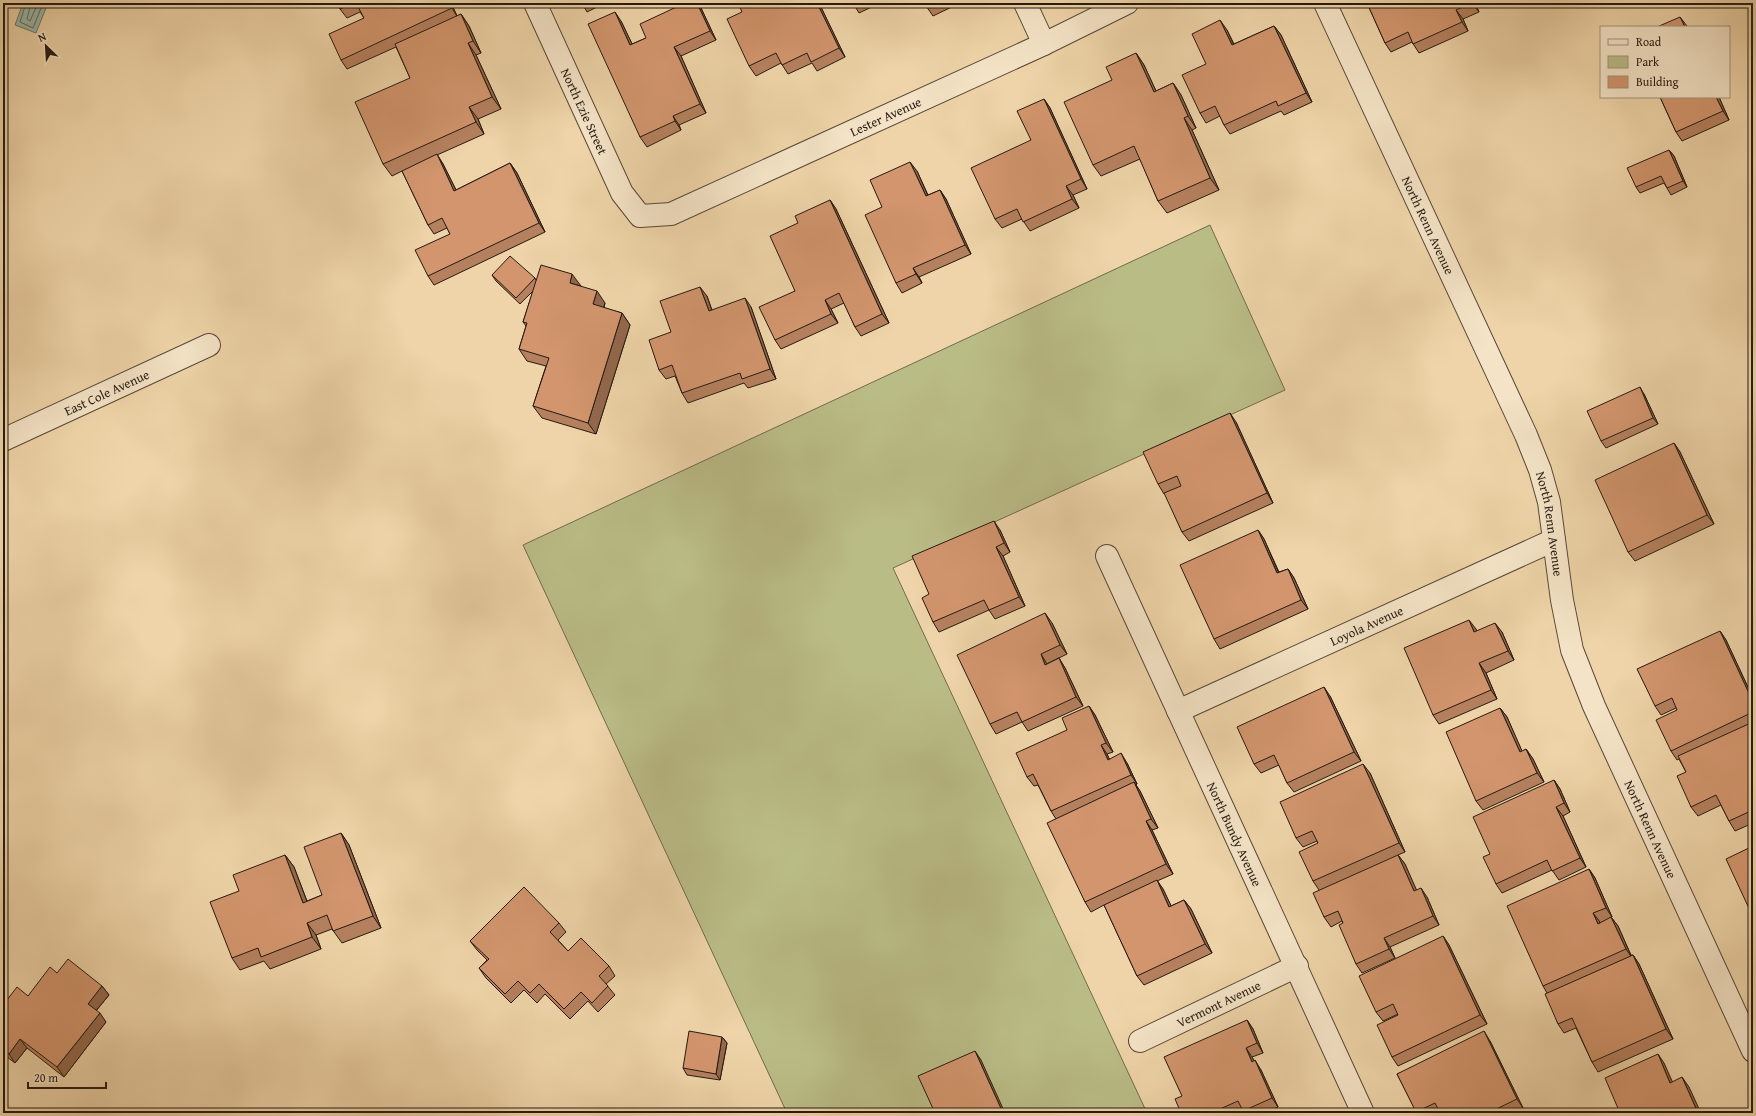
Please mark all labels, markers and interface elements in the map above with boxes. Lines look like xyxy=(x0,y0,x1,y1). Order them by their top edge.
north arrow xyxy=(26,26,66,66)
legend xyxy=(1600,26,1730,98)
text: N xyxy=(35,28,49,46)
text: Road xyxy=(1636,33,1662,50)
text: Park xyxy=(1636,53,1660,70)
street label: North Ezie Street xyxy=(556,65,612,158)
text: Building xyxy=(1636,73,1679,90)
street label: Lester Avenue xyxy=(847,92,925,141)
street label: North Renn Avenue xyxy=(1397,173,1459,278)
street label: East Cole Avenue xyxy=(61,365,152,421)
street label: North Renn Avenue xyxy=(1531,469,1568,577)
street label: Loyola Avenue xyxy=(1327,601,1406,651)
street label: North Renn Avenue xyxy=(1619,777,1681,882)
street label: North Bundy Avenue xyxy=(1202,779,1267,890)
street label: Vermont Avenue xyxy=(1173,976,1264,1032)
scale bar xyxy=(28,1064,106,1090)
text: 20 m xyxy=(34,1069,58,1086)

